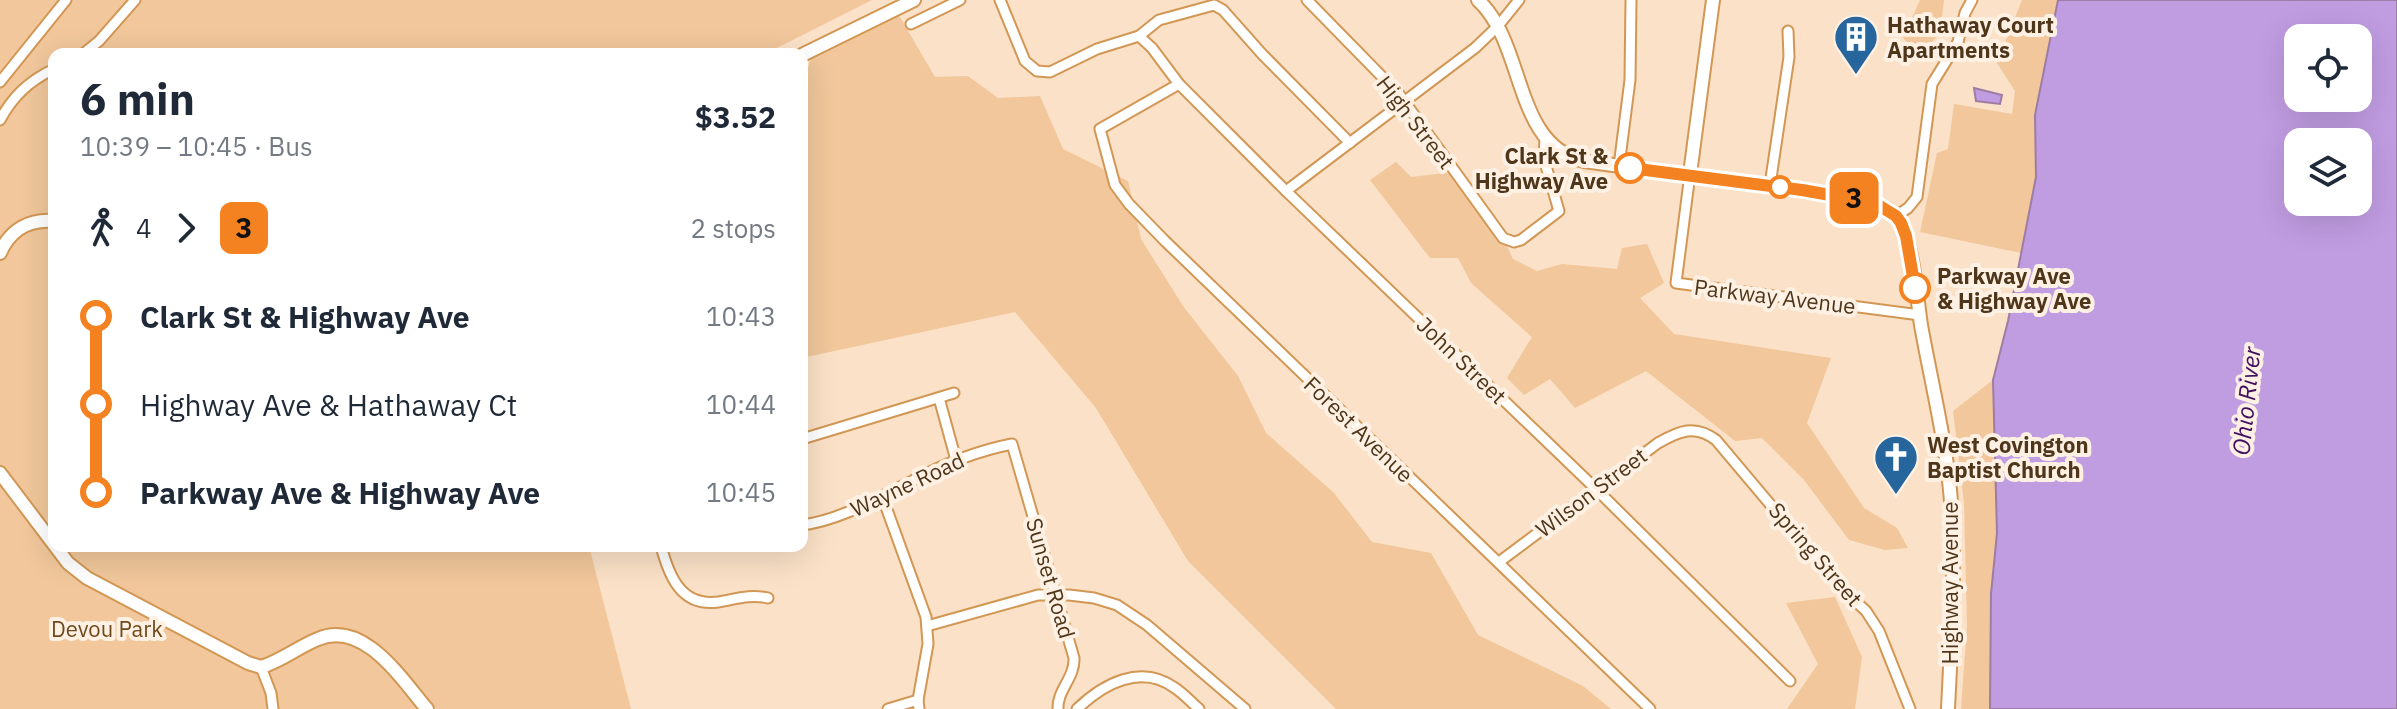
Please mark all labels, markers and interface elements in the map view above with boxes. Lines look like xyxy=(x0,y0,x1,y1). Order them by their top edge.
place label: Hathaway Court Apartments xyxy=(1887,10,2054,64)
building icon: Hathaway Court Apartments xyxy=(1832,13,1880,76)
map controls xyxy=(2284,24,2372,216)
button: locate xyxy=(2284,24,2372,112)
street label: High Street xyxy=(1370,69,1462,175)
text: 6 min xyxy=(80,70,195,127)
text: $3.52 xyxy=(695,97,776,136)
button: layers xyxy=(2284,128,2372,216)
text: 10:39 – 10:45 · Bus xyxy=(80,129,313,163)
place label: Clark St & Highway Ave xyxy=(1475,141,1608,195)
marker: Clark St & Highway Ave xyxy=(1615,153,1645,183)
line badge: 3 xyxy=(1828,172,1880,224)
unlabelled marker xyxy=(1769,176,1791,198)
text: 3 xyxy=(1846,179,1862,216)
icon: walk xyxy=(80,206,124,250)
icon: forward xyxy=(164,206,208,250)
text: 3 xyxy=(236,209,252,246)
text: 4 xyxy=(136,211,152,245)
text: 2 stops xyxy=(690,211,776,245)
place label: Parkway Ave & Highway Ave xyxy=(1937,261,2091,315)
street label: Parkway Avenue xyxy=(1693,272,1857,320)
marker: Parkway Ave & Highway Ave xyxy=(1900,273,1930,303)
text: Clark St & Highway Ave xyxy=(140,297,470,336)
text: 10:43 xyxy=(706,299,776,333)
street label: John Street xyxy=(1411,310,1513,410)
water label: Ohio River xyxy=(2224,344,2268,457)
street label: Forest Avenue xyxy=(1298,370,1420,488)
text: Highway Ave & Hathaway Ct xyxy=(140,385,517,424)
text: 10:44 xyxy=(706,387,776,421)
place label: West Covington Baptist Church xyxy=(1927,430,2089,484)
church icon: West Covington Baptist Church xyxy=(1872,433,1920,496)
street label: Wilson Street xyxy=(1530,441,1652,543)
street label: Wayne Road xyxy=(845,445,969,523)
text: Parkway Ave & Highway Ave xyxy=(140,473,540,512)
text: 10:45 xyxy=(706,475,776,509)
street label: Spring Street xyxy=(1763,496,1869,612)
street label: Highway Avenue xyxy=(1935,501,1964,665)
street label: Sunset Road xyxy=(1020,514,1082,642)
park label: Devou Park xyxy=(51,614,163,643)

